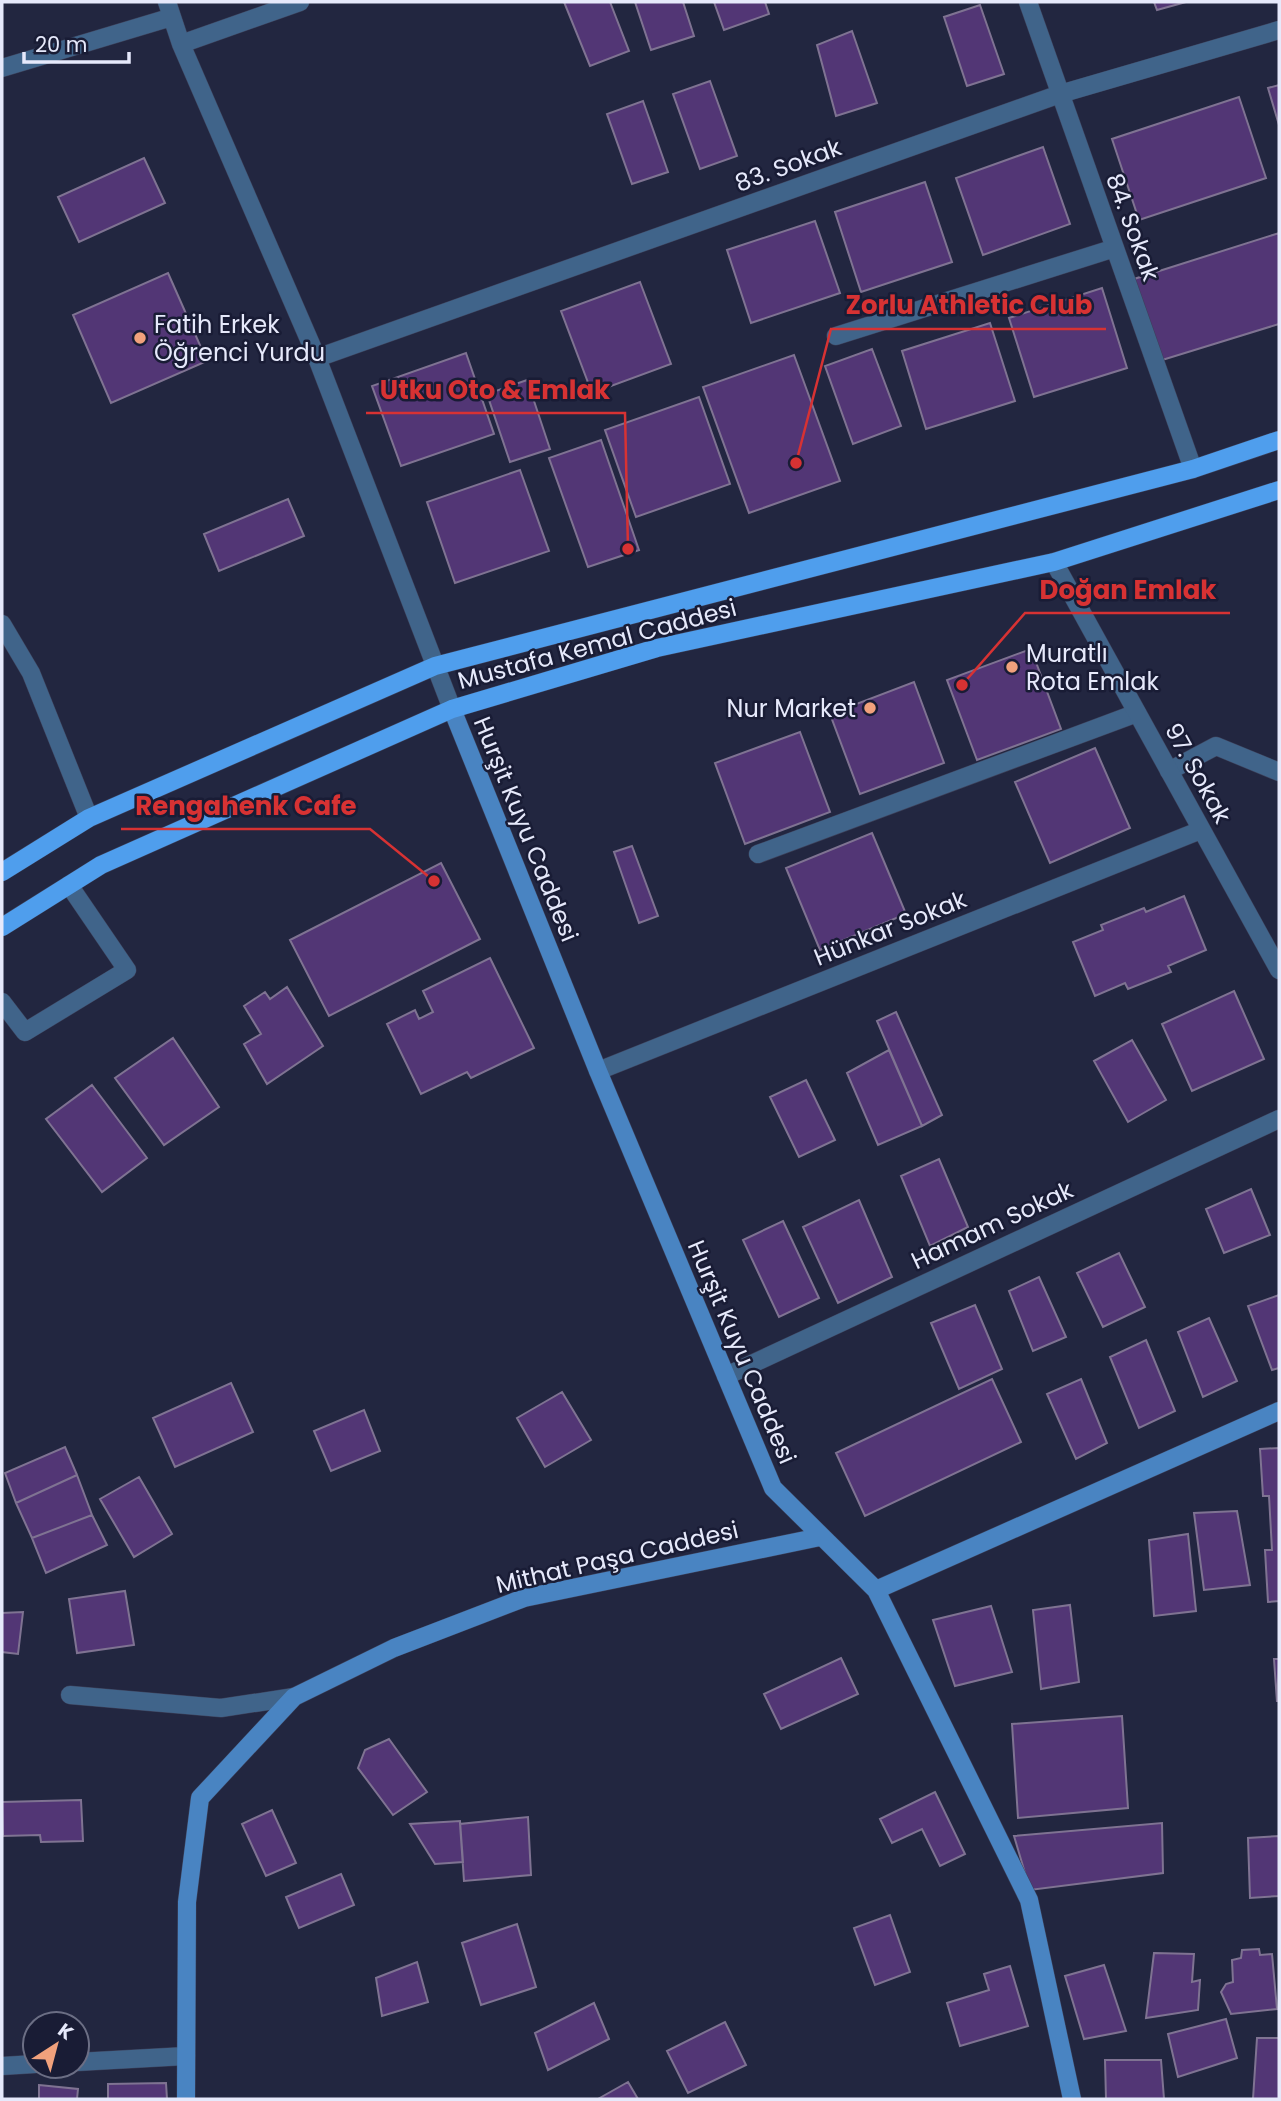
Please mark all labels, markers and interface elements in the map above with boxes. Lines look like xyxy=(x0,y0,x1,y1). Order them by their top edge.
scale bar xyxy=(24,21,130,65)
text: 20 m xyxy=(35,30,88,59)
street label: 83. Sokak xyxy=(730,130,846,200)
street label: 84. Sokak xyxy=(1098,169,1168,286)
callout: Zorlu Athletic Club xyxy=(831,282,1106,329)
text: Zorlu Athletic Club xyxy=(846,287,1092,323)
place label: Fatih Erkek Öğrenci Yurdu xyxy=(154,308,325,369)
marker: Fatih Erkek Öğrenci Yurdu xyxy=(132,330,148,346)
callout: Utku Oto & Emlak xyxy=(366,366,625,413)
text: Utku Oto & Emlak xyxy=(380,372,610,408)
callout: Doğan Emlak xyxy=(1025,566,1230,613)
text: Doğan Emlak xyxy=(1040,572,1216,608)
street label: Mustafa Kemal Caddesi xyxy=(454,591,740,697)
place label: Muratlı Rota Emlak xyxy=(1026,637,1159,698)
marker: Muratlı Rota Emlak xyxy=(1004,659,1020,675)
place label: Nur Market xyxy=(727,692,856,725)
marker: Nur Market xyxy=(862,700,878,716)
street label: Hurşit Kuyu Caddesi xyxy=(466,712,586,946)
street label: 97. Sokak xyxy=(1157,717,1239,830)
callout: Rengahenk Cafe xyxy=(121,782,370,829)
text: Rengahenk Cafe xyxy=(135,788,357,824)
street label: Hünkar Sokak xyxy=(809,882,972,974)
street label: Hamam Sokak xyxy=(906,1173,1079,1277)
street label: Hurşit Kuyu Caddesi xyxy=(680,1235,804,1469)
street label: Mithat Paşa Caddesi xyxy=(493,1513,741,1601)
north arrow xyxy=(21,2010,91,2080)
text: K xyxy=(52,2017,79,2046)

